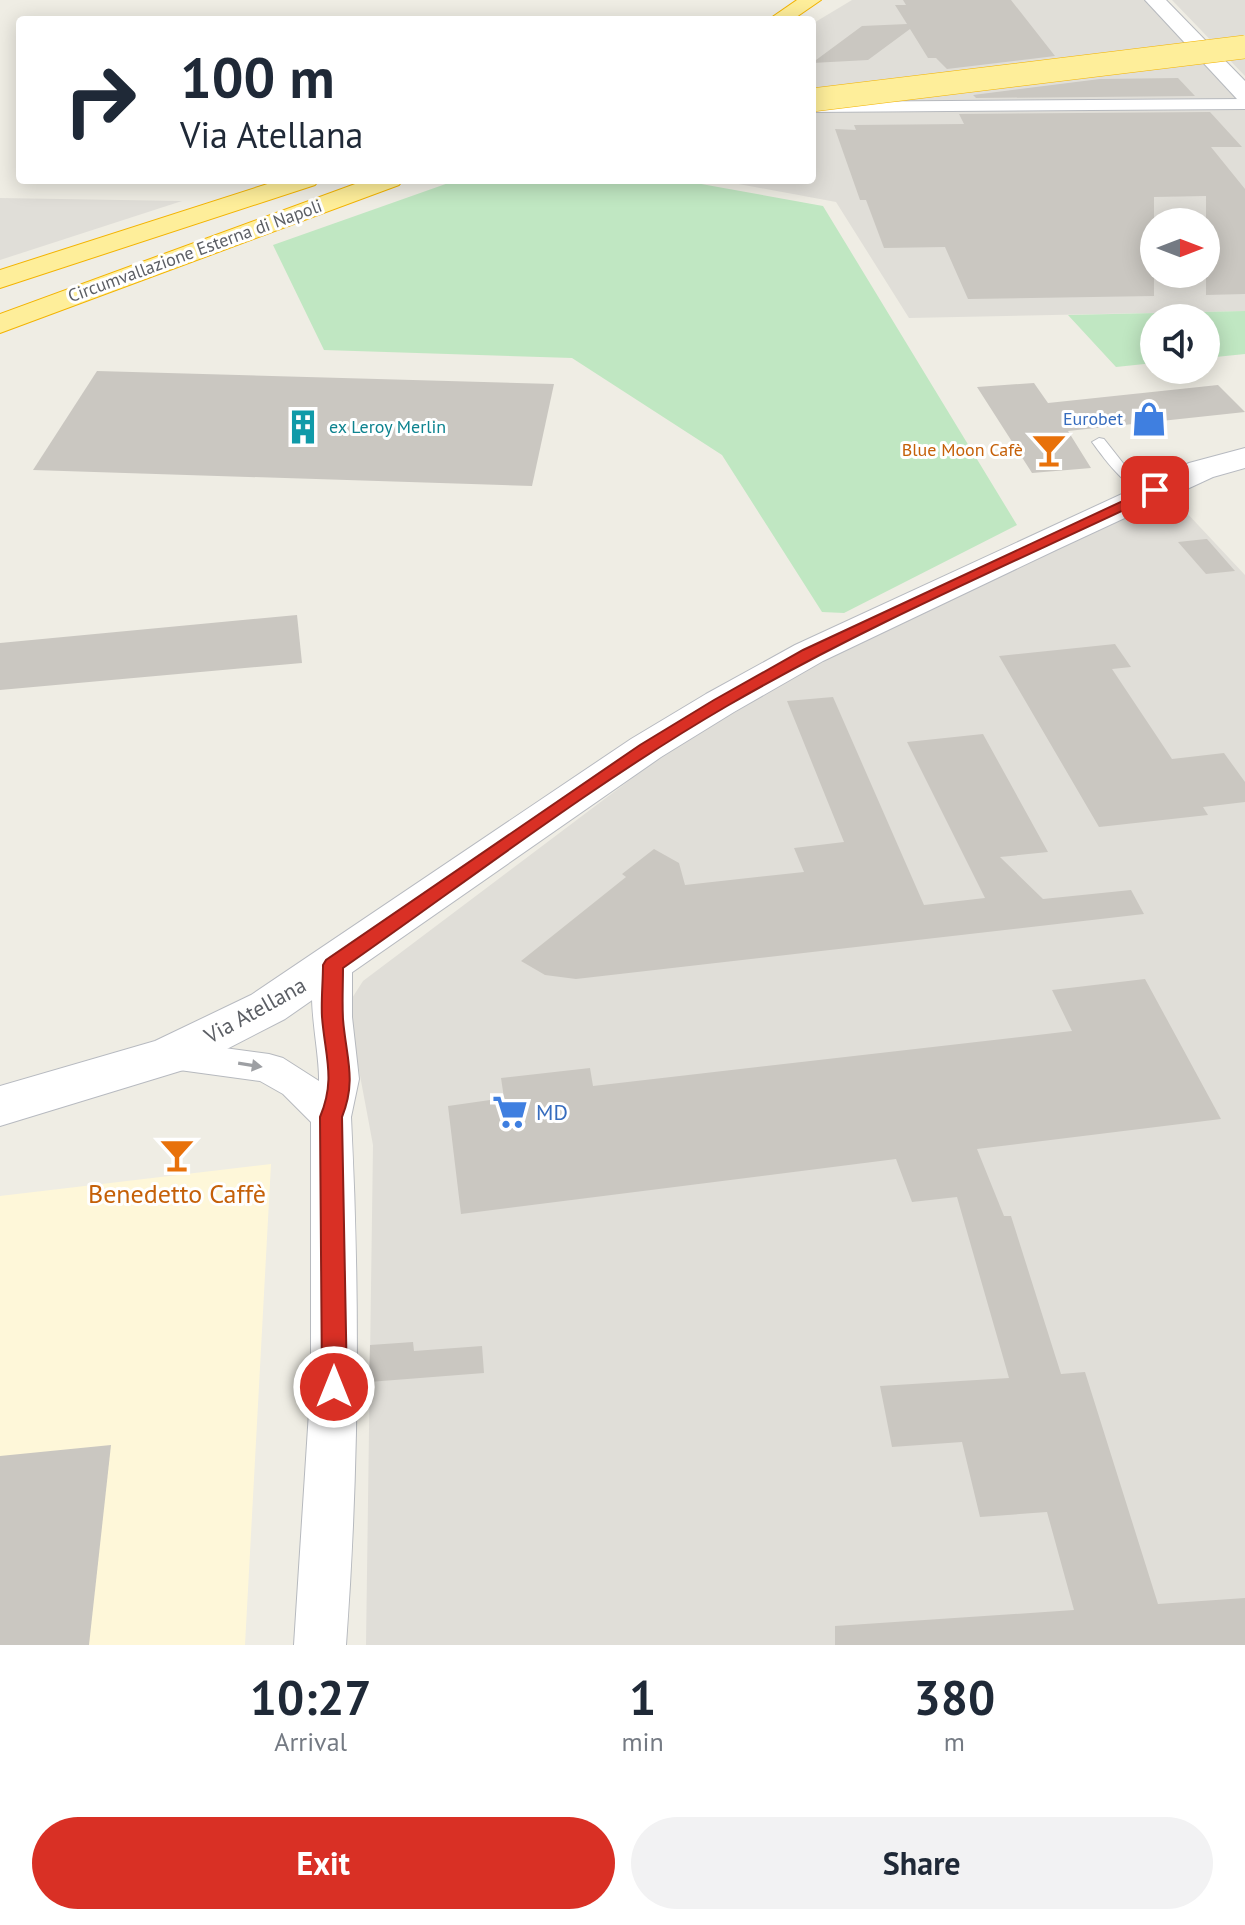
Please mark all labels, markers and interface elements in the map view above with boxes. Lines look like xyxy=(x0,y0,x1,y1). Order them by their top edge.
text: 100 m xyxy=(180,41,335,113)
icon: right xyxy=(48,48,152,152)
text: Via Atellana xyxy=(180,111,363,158)
street label: Circumvallazione Esterna di Napoli xyxy=(65,194,325,307)
north arrow xyxy=(1140,208,1220,288)
map controls xyxy=(1140,208,1220,384)
button: sound xyxy=(1140,304,1220,384)
shop icon: Eurobet xyxy=(1130,400,1168,438)
place label: Eurobet xyxy=(1063,407,1123,430)
building icon: ex Leroy Merlin xyxy=(284,408,322,446)
place label: ex Leroy Merlin xyxy=(329,415,446,438)
bar icon: Blue Moon Cafè xyxy=(1030,431,1068,469)
place label: Blue Moon Cafè xyxy=(902,438,1023,461)
pin xyxy=(1121,456,1189,524)
icon: arrive xyxy=(1133,468,1177,512)
street label: Via Atellana xyxy=(198,971,311,1050)
one-way arrow xyxy=(237,1059,262,1072)
supermarket icon: MD xyxy=(491,1093,529,1131)
place label: MD xyxy=(536,1098,568,1126)
bar icon: Benedetto Caffè xyxy=(158,1136,196,1174)
place label: Benedetto Caffè xyxy=(88,1177,266,1210)
position arrow xyxy=(292,1345,376,1429)
text: 10:27 xyxy=(250,1666,372,1728)
text: 1 xyxy=(629,1666,656,1728)
text: 380 xyxy=(914,1666,995,1728)
text: Arrival xyxy=(274,1725,347,1758)
text: min xyxy=(621,1725,664,1758)
text: m xyxy=(944,1725,965,1758)
button: Exit xyxy=(32,1817,615,1909)
button: Share xyxy=(631,1817,1213,1909)

